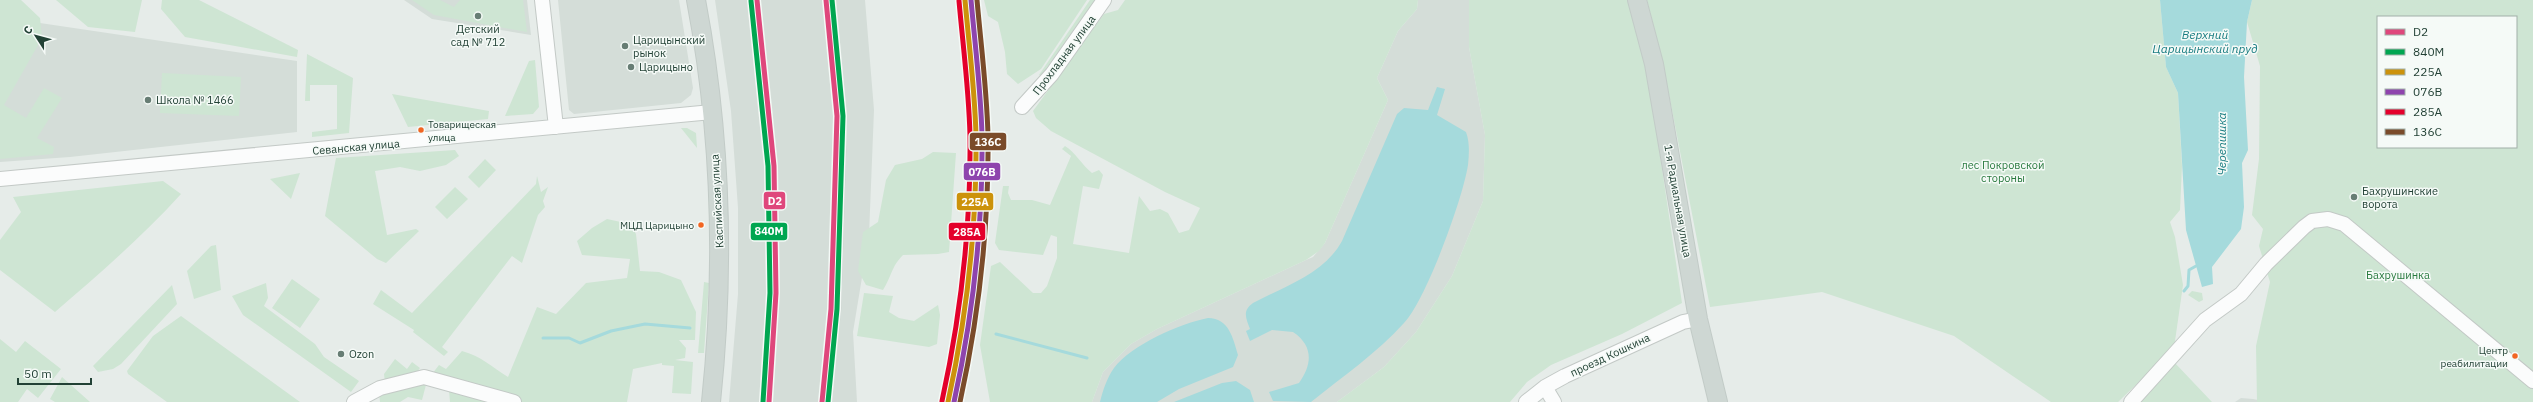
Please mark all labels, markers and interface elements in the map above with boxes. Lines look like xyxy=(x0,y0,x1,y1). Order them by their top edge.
marker: Детский сад № 712 xyxy=(473,11,483,21)
street label: Прохладная улица xyxy=(1030,12,1098,97)
north arrow xyxy=(16,16,56,56)
legend xyxy=(2377,16,2517,148)
place label: Детский сад № 712 xyxy=(451,22,505,49)
text: С xyxy=(20,23,36,37)
text: D2 xyxy=(2413,24,2428,39)
water label: Верхний Царицынский пруд xyxy=(2152,27,2258,56)
place label: Царицынский рынок xyxy=(633,33,705,60)
marker: Царицынский рынок xyxy=(620,41,630,51)
text: 840М xyxy=(2413,44,2444,59)
place label: Царицыно xyxy=(639,60,693,74)
marker: Царицыно xyxy=(626,62,636,72)
text: 225А xyxy=(2413,64,2443,79)
text: 076В xyxy=(2413,84,2443,99)
place label: Школа № 1466 xyxy=(156,93,233,107)
marker: Школа № 1466 xyxy=(143,95,153,105)
text: 285А xyxy=(2413,104,2443,119)
water label: Черепишка xyxy=(2214,112,2229,176)
place label: Товарищеская улица xyxy=(428,118,496,144)
text: 136С xyxy=(2413,124,2443,139)
marker: Товарищеская улица xyxy=(416,125,426,135)
line badge: 136С xyxy=(969,132,1007,151)
text: 136С xyxy=(975,135,1001,149)
street label: Севанская улица xyxy=(312,136,400,158)
street label: 1-я Радиальная улица xyxy=(1661,143,1695,259)
street label: Каспийская улица xyxy=(708,153,726,248)
park label: лес Покровской стороны xyxy=(1962,158,2044,185)
line badge: 076В xyxy=(963,162,1001,181)
text: 076В xyxy=(968,165,996,179)
place label: Бахрушинские ворота xyxy=(2362,184,2438,211)
line badge: D2 xyxy=(763,191,786,210)
line badge: 225А xyxy=(956,192,994,211)
marker: Бахрушинские ворота xyxy=(2349,192,2359,202)
text: D2 xyxy=(768,194,783,208)
text: 225А xyxy=(961,195,989,209)
place label: МЦД Царицыно xyxy=(620,219,694,232)
marker: МЦД Царицыно xyxy=(696,220,706,230)
line badge: 840М xyxy=(750,222,788,241)
line badge: 285А xyxy=(948,222,986,241)
text: 840М xyxy=(755,224,783,238)
text: 285А xyxy=(953,225,981,239)
park label: Бахрушинка xyxy=(2366,268,2430,282)
street label: проезд Кошкина xyxy=(1568,330,1652,380)
place label: Центр реабилитации xyxy=(2441,344,2508,370)
place label: Ozon xyxy=(349,347,374,361)
marker: Ozon xyxy=(336,349,346,359)
marker: Центр реабилитации xyxy=(2510,351,2520,361)
scale bar xyxy=(18,360,91,386)
text: 50 m xyxy=(24,366,52,381)

